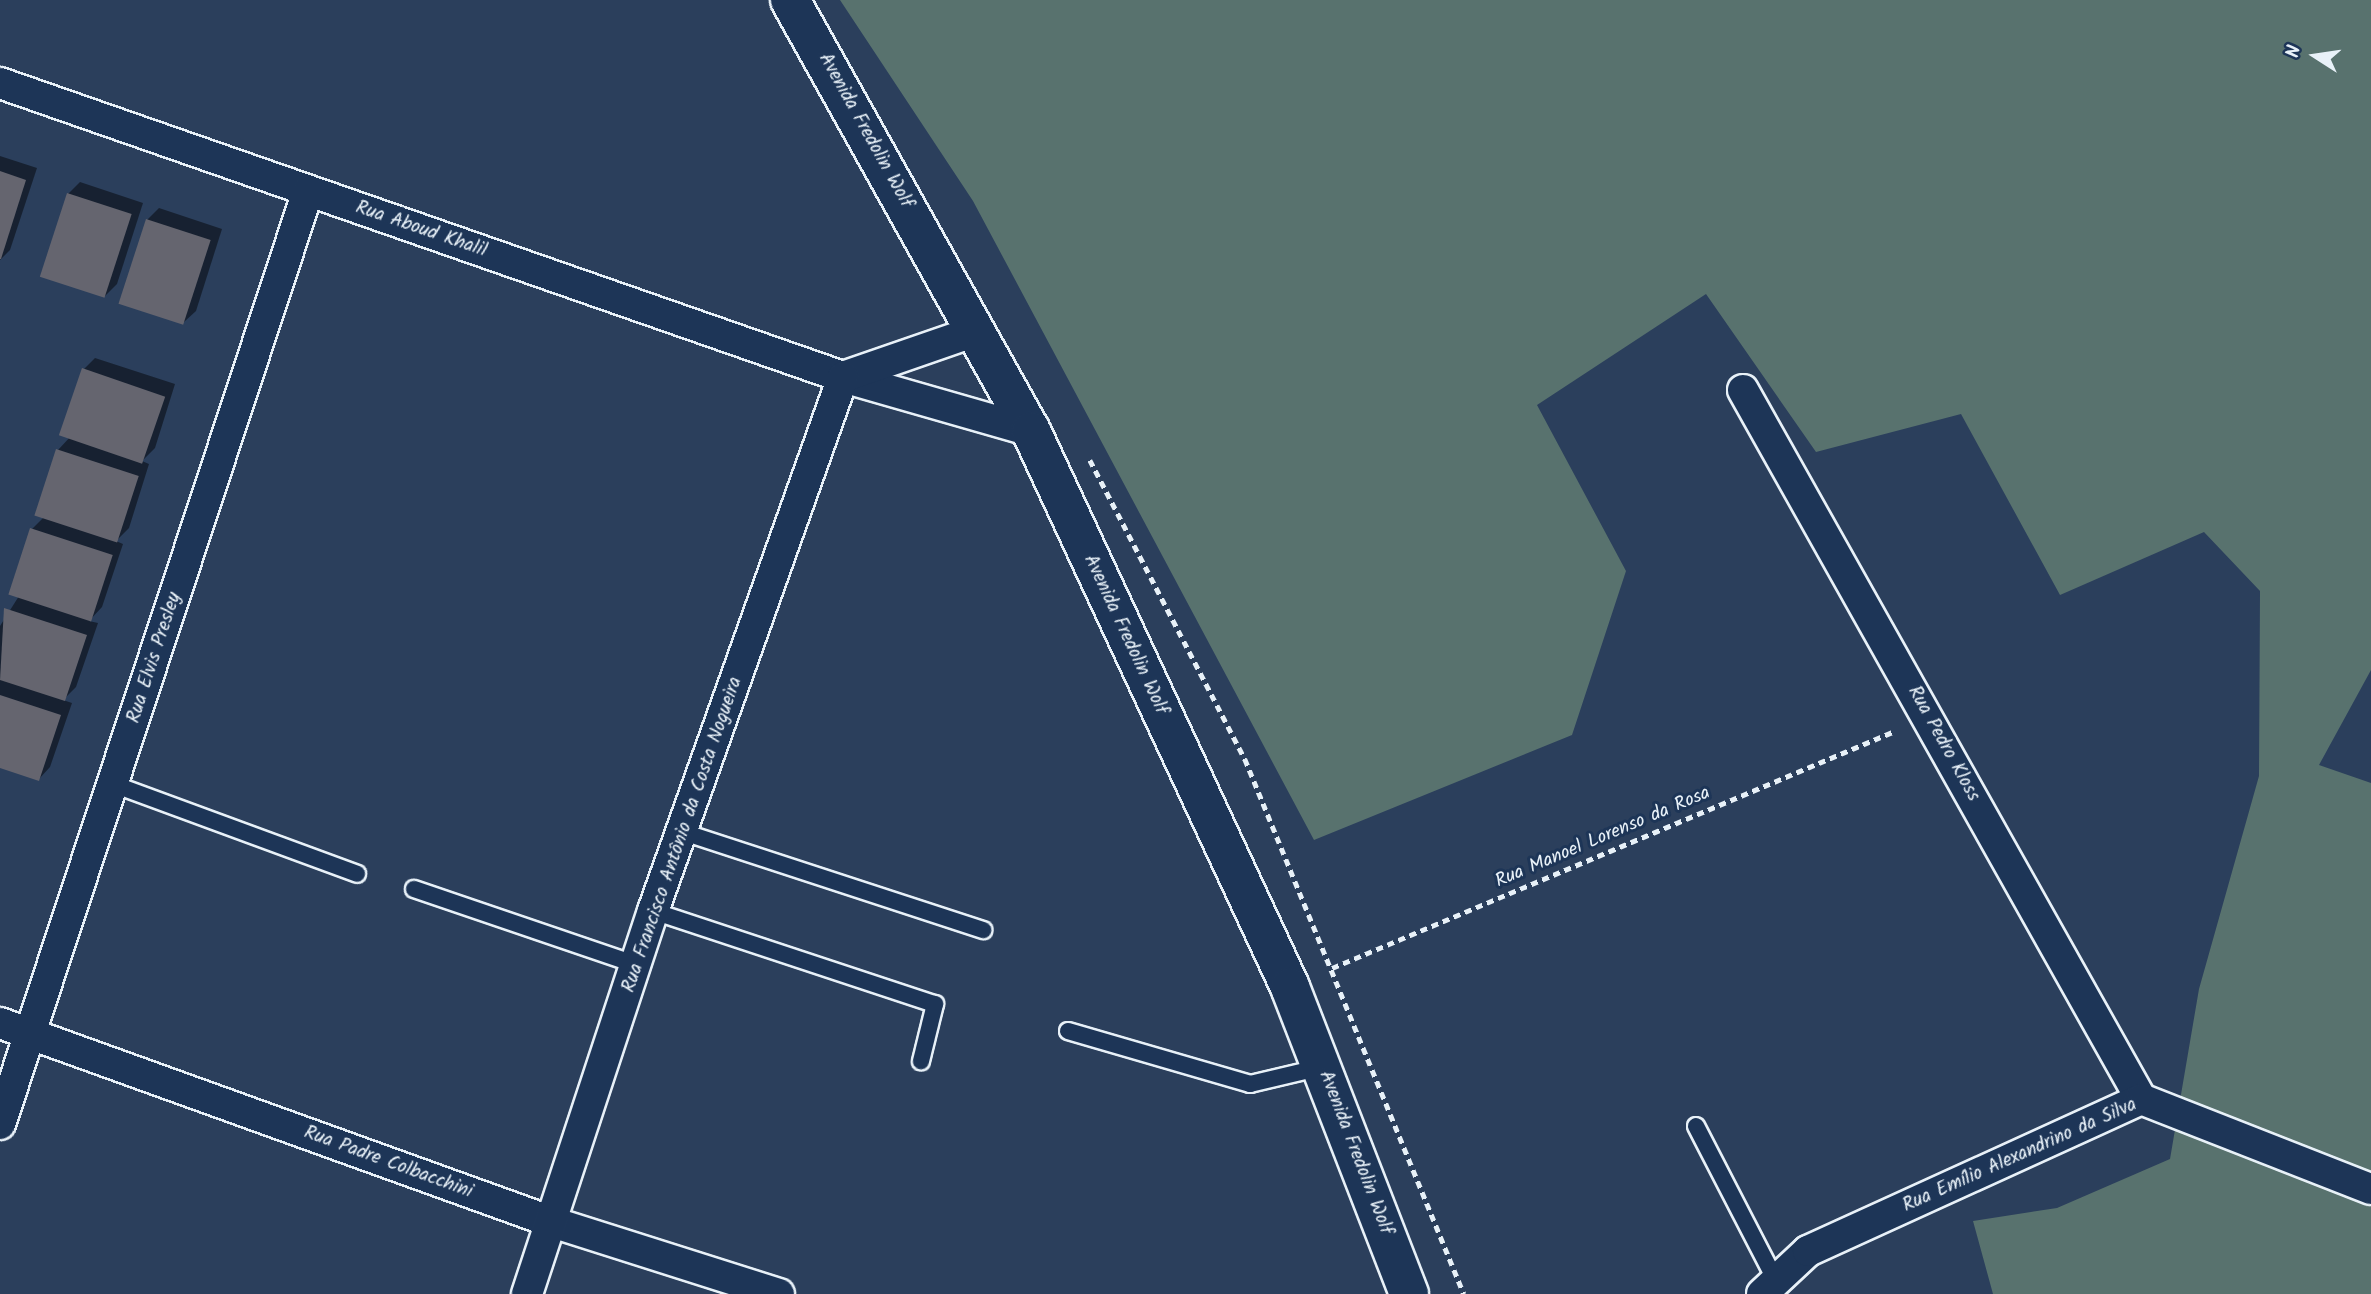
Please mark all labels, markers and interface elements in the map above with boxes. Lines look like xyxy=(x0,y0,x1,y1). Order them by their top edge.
north arrow xyxy=(2280,21,2350,91)
text: N xyxy=(2279,43,2310,61)
street label: Avenida Fredolin Wolf xyxy=(813,49,917,213)
street label: Rua Aboud Khalil xyxy=(352,197,490,263)
street label: Avenida Fredolin Wolf xyxy=(1078,551,1172,719)
street label: Rua Elvis Presley xyxy=(123,590,187,726)
street label: Rua Francisco Antônio da Costa Nogueira xyxy=(618,674,748,996)
street label: Rua Pedro Kloss xyxy=(1902,682,1984,806)
street label: Rua Manoel Lorenso da Rosa xyxy=(1492,782,1714,894)
street label: Avenida Fredolin Wolf xyxy=(1313,1068,1397,1238)
street label: Rua Emílio Alexandrino da Silva xyxy=(1899,1094,2141,1218)
street label: Rua Padre Colbacchini xyxy=(301,1122,475,1204)

